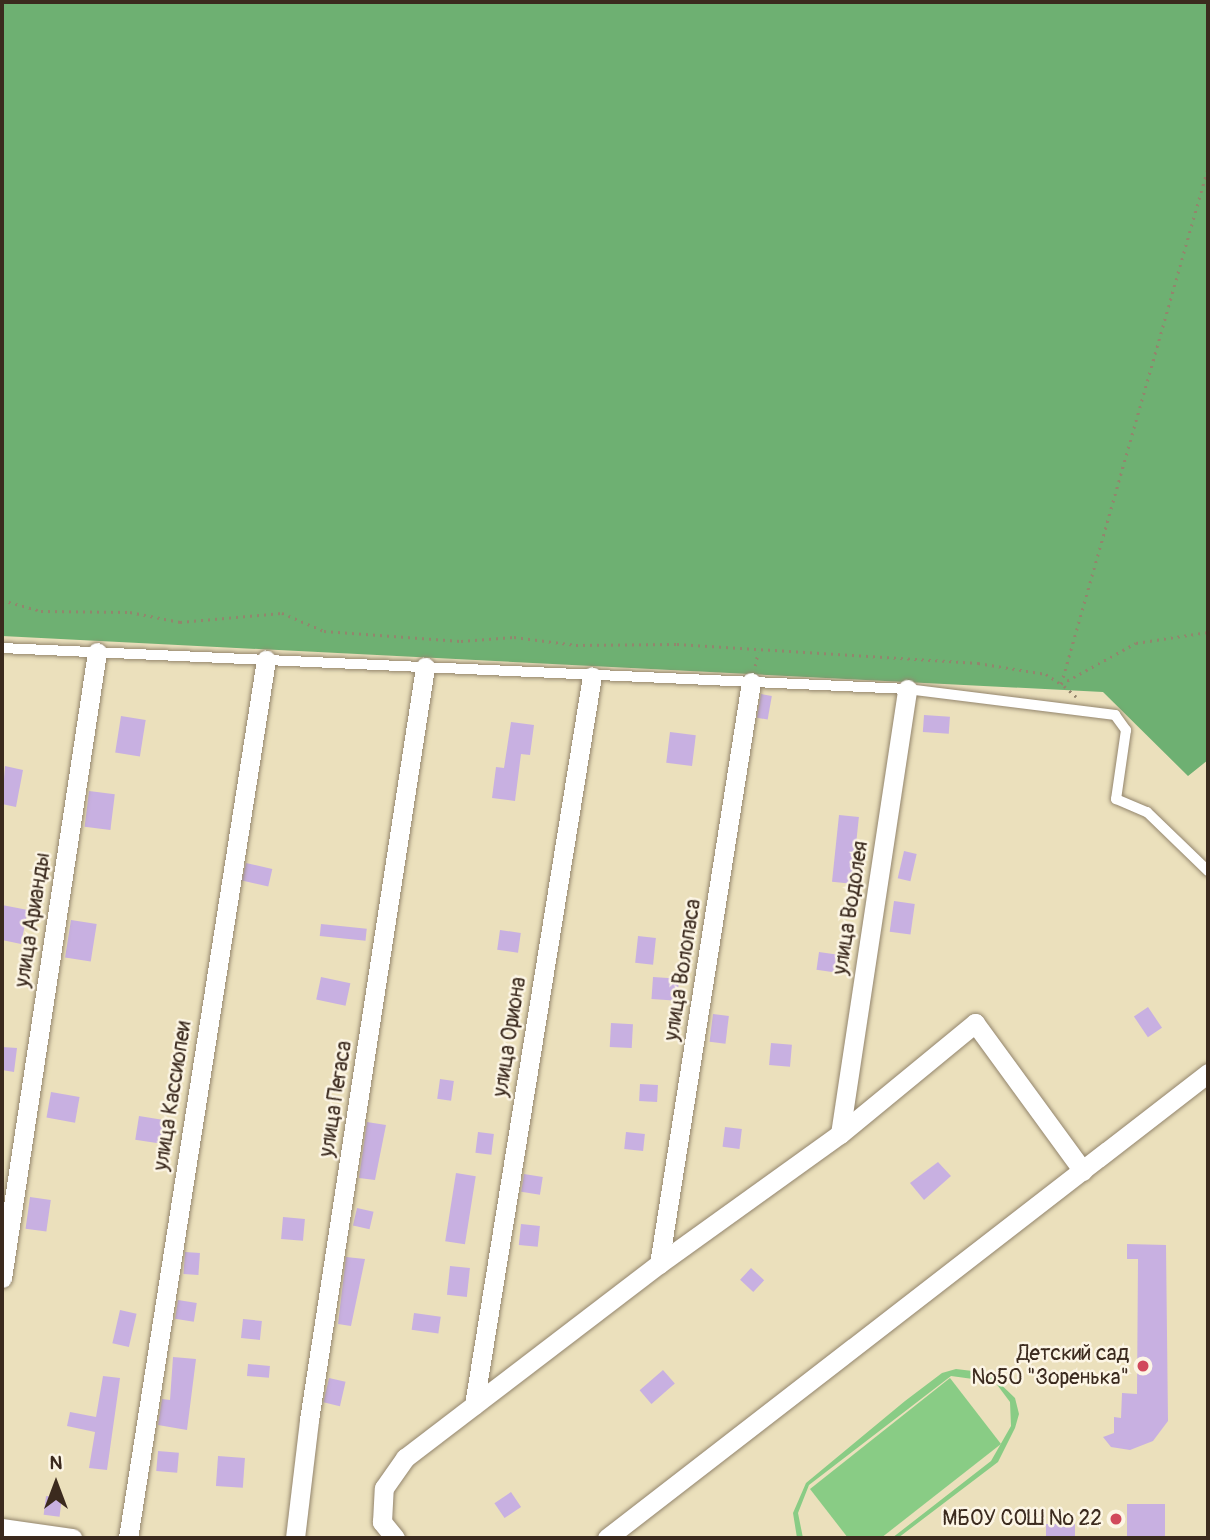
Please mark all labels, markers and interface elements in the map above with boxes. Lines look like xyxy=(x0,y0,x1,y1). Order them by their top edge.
street label: улица Водолея xyxy=(828,839,874,977)
street label: улица Арианды xyxy=(10,851,56,989)
street label: улица Волопаса xyxy=(659,897,707,1043)
street label: улица Ориона xyxy=(488,975,532,1099)
street label: улица Кассиопеи xyxy=(149,1019,197,1173)
street label: улица Пегаса xyxy=(314,1039,358,1159)
place label: Детский сад №50 "Зоренька" xyxy=(971,1341,1129,1391)
marker: Детский сад №50 "Зоренька" xyxy=(1135,1358,1151,1374)
north arrow xyxy=(21,1449,91,1519)
text: N xyxy=(50,1451,62,1475)
place label: МБОУ СОШ № 22 xyxy=(942,1506,1102,1532)
marker: МБОУ СОШ № 22 xyxy=(1108,1511,1124,1527)

